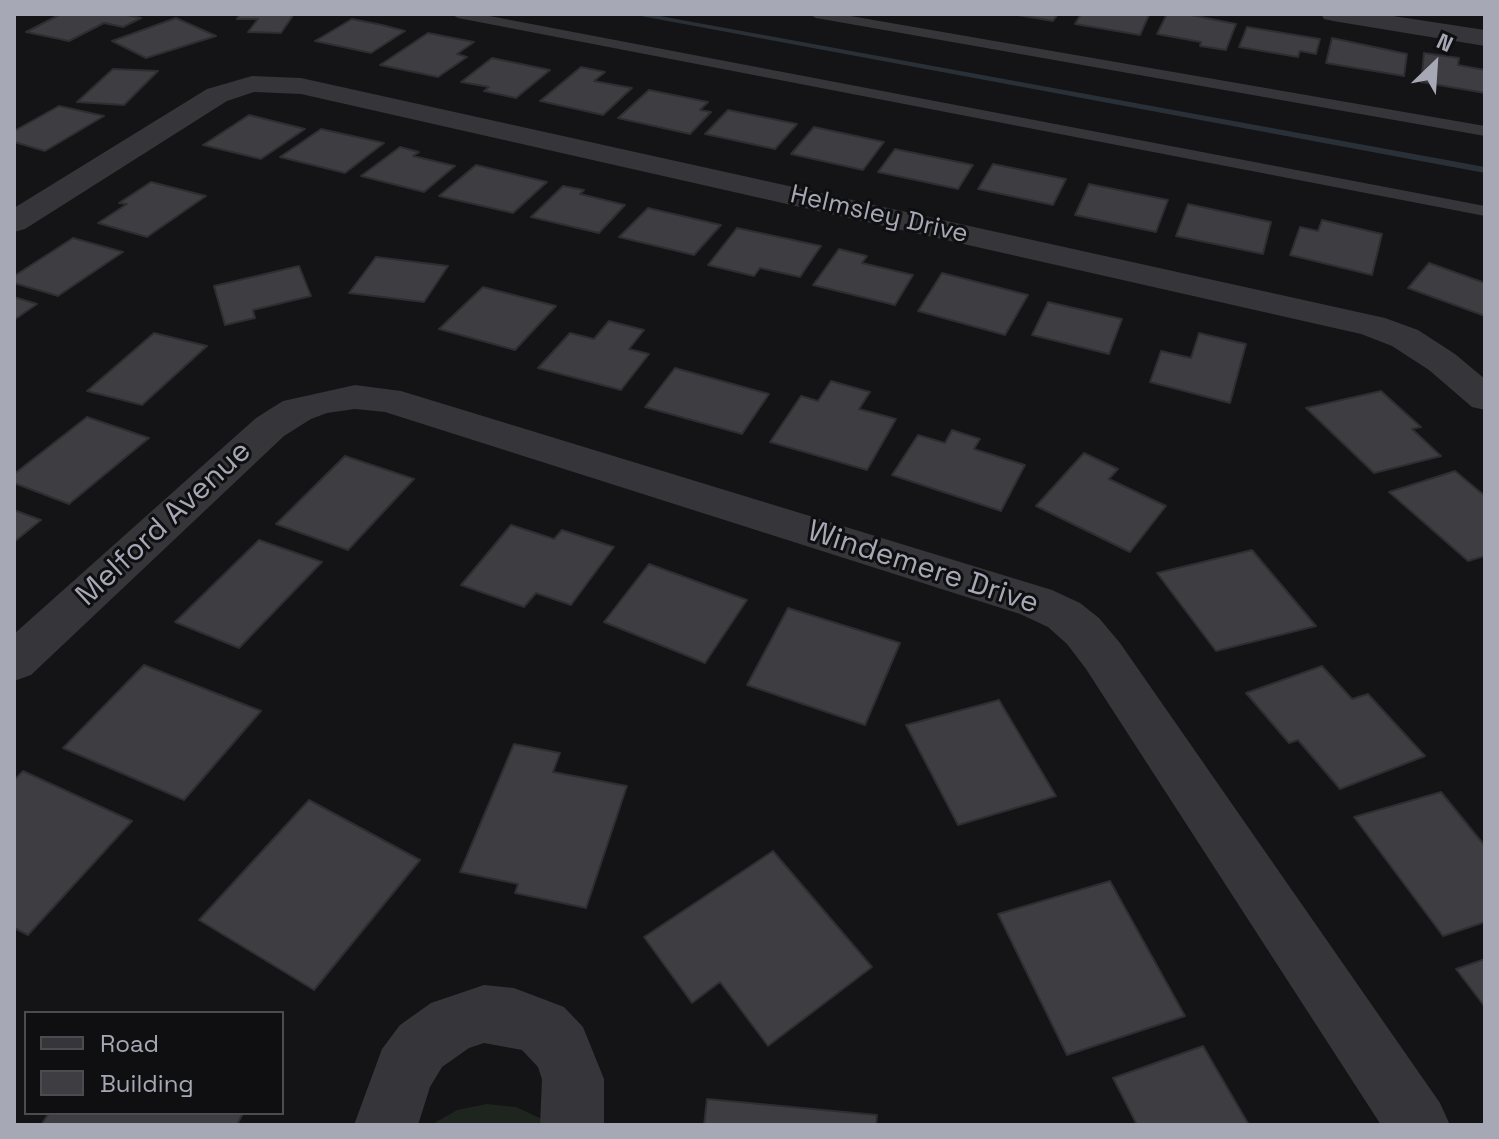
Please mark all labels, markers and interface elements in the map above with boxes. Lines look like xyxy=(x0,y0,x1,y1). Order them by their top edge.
north arrow xyxy=(1395,24,1475,104)
text: N xyxy=(1433,26,1458,58)
street label: Helmsley Drive xyxy=(787,179,971,251)
street label: Melford Avenue xyxy=(69,434,259,614)
street label: Windemere Drive xyxy=(803,514,1043,622)
legend xyxy=(24,1011,284,1115)
text: Road xyxy=(100,1028,159,1059)
text: Building xyxy=(100,1068,194,1099)

